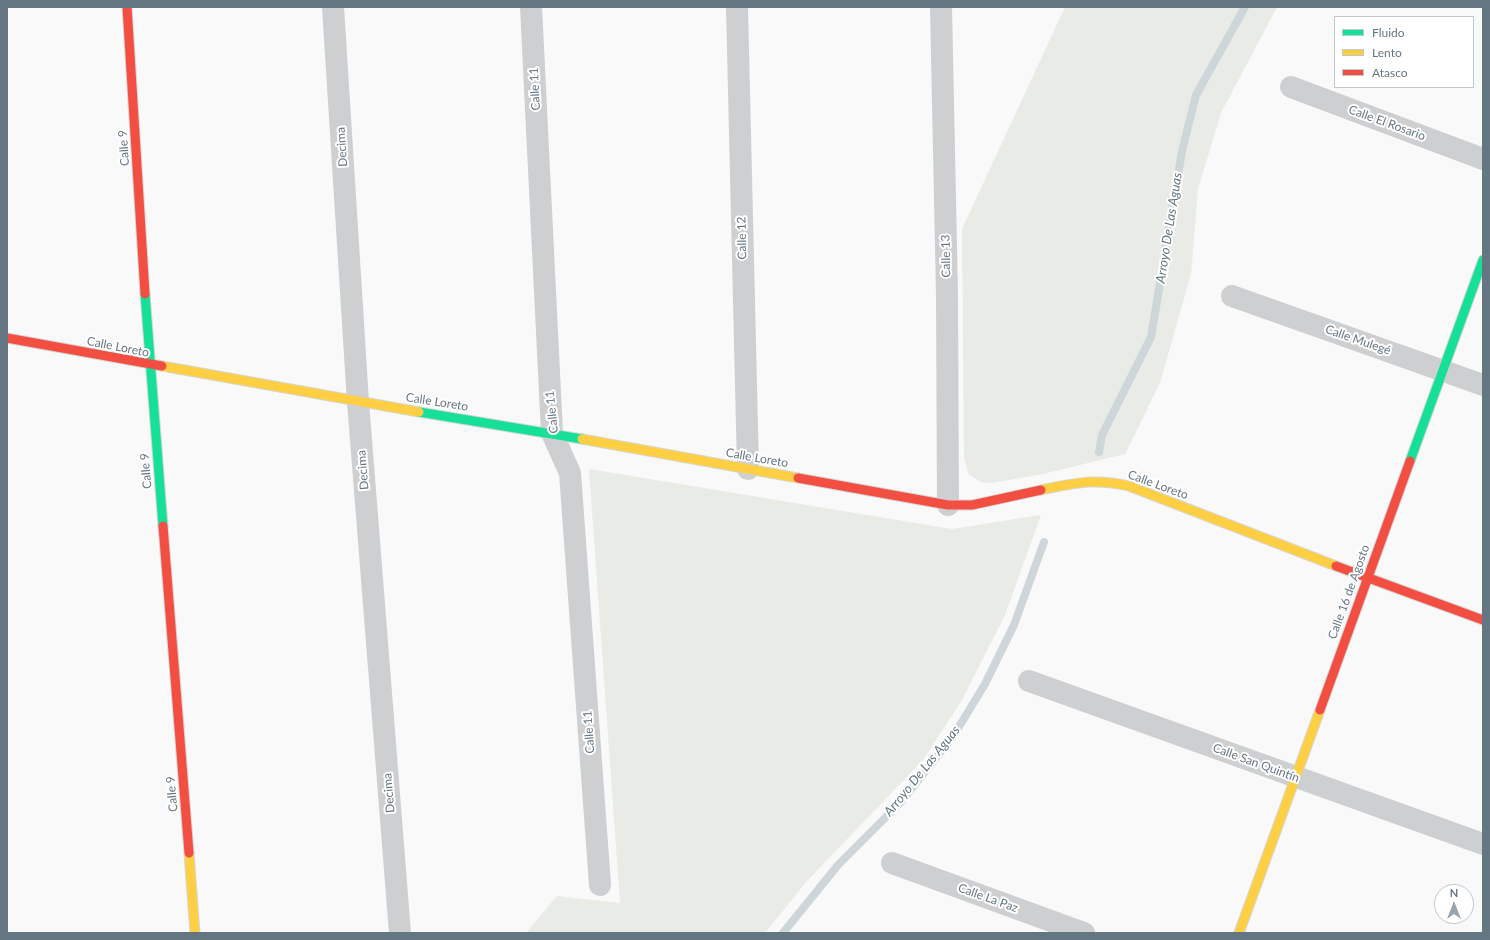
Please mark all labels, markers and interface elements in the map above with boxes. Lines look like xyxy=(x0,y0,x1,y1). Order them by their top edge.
legend xyxy=(1334,16,1474,88)
text: Fluido xyxy=(1372,25,1405,40)
text: Lento xyxy=(1372,45,1402,60)
text: Atasco xyxy=(1372,65,1408,80)
street label: Calle 11 xyxy=(527,67,543,111)
street label: Calle El Rosario xyxy=(1346,102,1428,144)
street label: Decima xyxy=(333,127,351,167)
street label: Calle 9 xyxy=(116,130,132,166)
water label: Arroyo De Las Aguas xyxy=(1153,172,1185,284)
street label: Calle 12 xyxy=(734,216,750,260)
street label: Calle 13 xyxy=(938,234,954,278)
street label: Calle Mulegé xyxy=(1323,322,1393,358)
street label: Calle Loreto xyxy=(86,334,150,360)
street label: Calle Loreto xyxy=(405,390,469,414)
street label: Calle 11 xyxy=(543,390,561,434)
street label: Calle Loreto xyxy=(725,445,789,471)
street label: Decima xyxy=(354,450,372,490)
street label: Calle 9 xyxy=(137,452,155,490)
street label: Calle Loreto xyxy=(1126,467,1190,503)
street label: Calle 16 de Agosto xyxy=(1325,543,1373,641)
street label: Calle 11 xyxy=(580,710,598,754)
water label: Arroyo De Las Aguas xyxy=(881,723,963,819)
street label: Calle San Quintín xyxy=(1211,741,1301,785)
street label: Decima xyxy=(380,773,398,813)
street label: Calle 9 xyxy=(163,775,181,813)
street label: Calle La Paz xyxy=(956,881,1020,915)
north arrow xyxy=(1434,884,1474,924)
text: N xyxy=(1450,886,1458,899)

